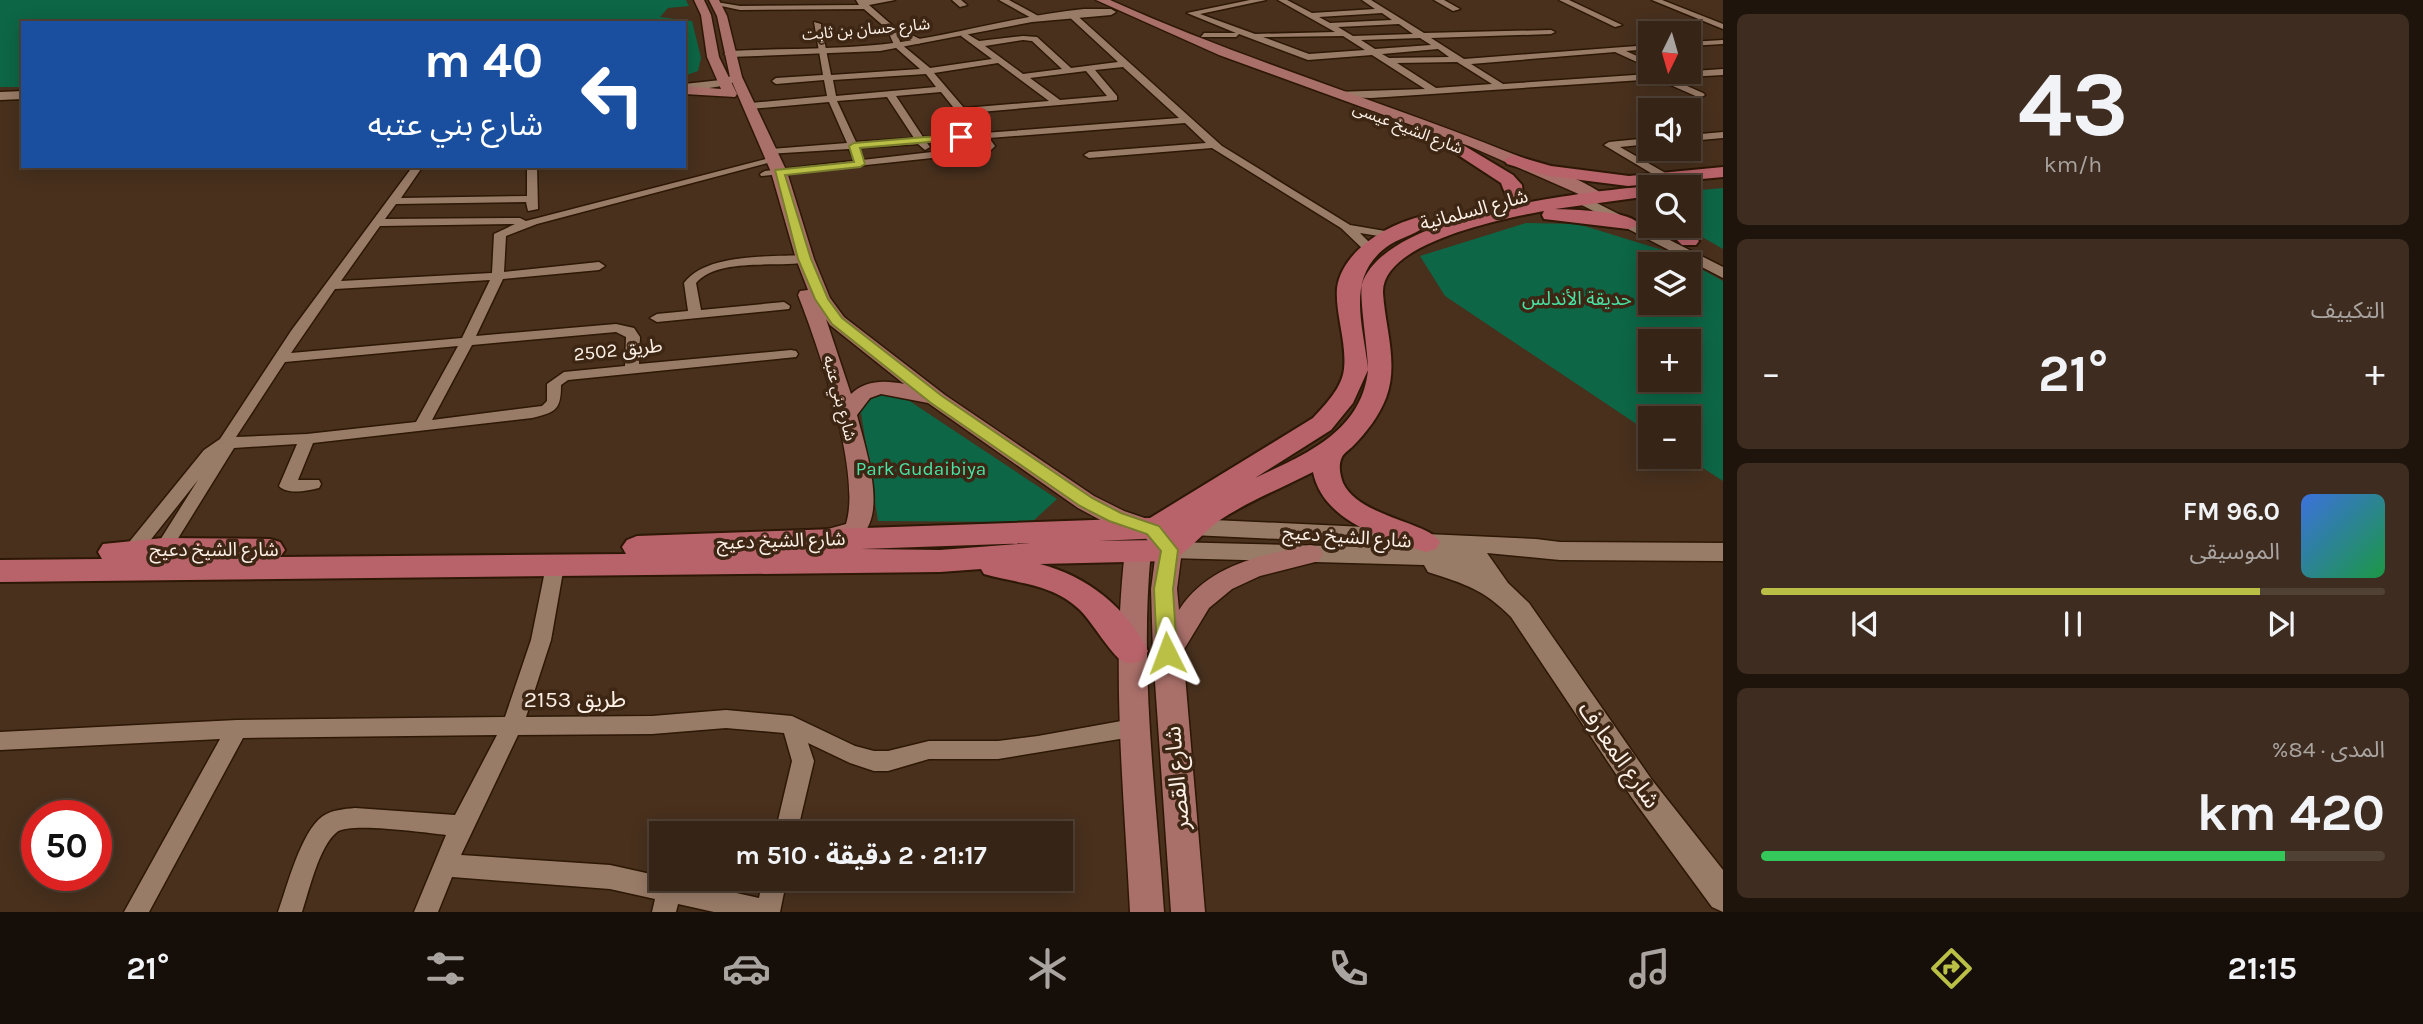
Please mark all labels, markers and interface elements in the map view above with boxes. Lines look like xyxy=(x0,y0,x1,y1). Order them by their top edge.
street label: شارع حسان بن ثابت xyxy=(801,14,931,47)
north arrow xyxy=(1638,21,1701,84)
map controls xyxy=(1638,21,1701,469)
text: 40 m xyxy=(424,32,543,89)
icon: left xyxy=(567,49,658,140)
text: 43 xyxy=(2018,52,2128,158)
street label: شارع الشيخ عيسى xyxy=(1349,98,1466,160)
button: sound xyxy=(1638,98,1701,161)
text: شارع بني عتبه xyxy=(368,106,543,143)
pin xyxy=(931,107,991,167)
icon: arrive xyxy=(942,118,980,156)
text: km/h xyxy=(2044,151,2102,178)
button: search xyxy=(1638,175,1701,238)
street label: شارع السلمانية xyxy=(1418,185,1531,237)
button: layers xyxy=(1638,252,1701,315)
park label: حديقة الأندلس xyxy=(1522,288,1632,310)
text: التكييف xyxy=(2311,297,2385,324)
button: + xyxy=(1638,329,1701,392)
street label: طريق 2502 xyxy=(572,334,664,366)
text: 21° xyxy=(2038,343,2108,404)
text: − xyxy=(1761,351,1781,396)
text: + xyxy=(2365,351,2385,396)
street label: شارع بني عتبه xyxy=(817,353,861,444)
button: − xyxy=(1638,406,1701,469)
park label: Park Gudaibiya xyxy=(856,458,986,480)
text: 96.0 FM xyxy=(2183,496,2280,527)
street label: شارع الشيخ دعيج xyxy=(1282,522,1412,555)
street label: شارع الشيخ دعيج xyxy=(716,528,846,557)
text: الموسيقى xyxy=(2189,538,2280,565)
street label: شارع الشيخ دعيج xyxy=(149,539,279,564)
icon: previous xyxy=(1846,605,1884,643)
icon: pause xyxy=(2054,605,2092,643)
icon: next xyxy=(2262,605,2300,643)
position arrow xyxy=(1130,616,1204,690)
street label: طريق 2153 xyxy=(524,686,626,713)
street label: شارع المعارف xyxy=(1570,696,1666,815)
street label: شارع القصر xyxy=(1159,725,1198,832)
text: المدى · 84% xyxy=(2272,736,2385,763)
text: 420 km xyxy=(2196,782,2385,843)
speed limit sign: 50 xyxy=(21,800,112,891)
text: 21:17 · 2 دقيقة · 510 m xyxy=(735,840,987,871)
icon: filters xyxy=(421,944,470,993)
icon: car xyxy=(722,944,771,993)
icon: climate xyxy=(1023,944,1072,993)
icon: phone xyxy=(1324,944,1373,993)
icon: music xyxy=(1625,944,1674,993)
icon: directions xyxy=(1927,944,1976,993)
text: 21° xyxy=(126,950,169,987)
text: 21:15 xyxy=(2228,950,2297,987)

